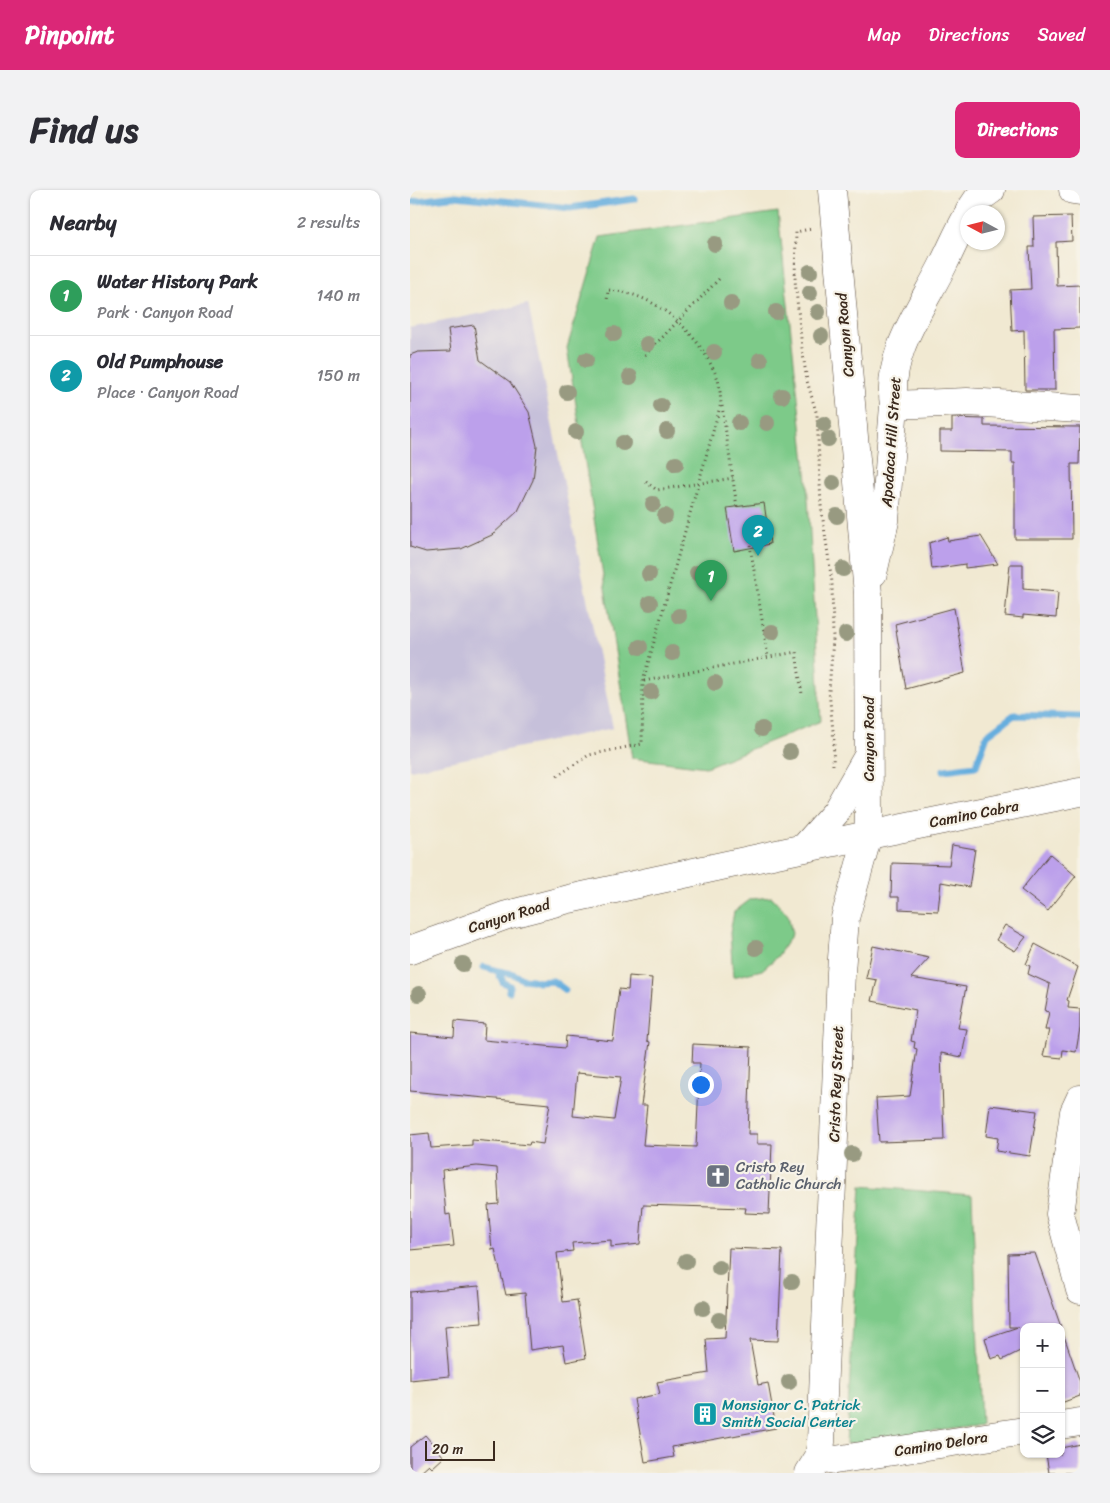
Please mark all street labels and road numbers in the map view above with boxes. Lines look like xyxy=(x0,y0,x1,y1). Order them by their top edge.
street label: Canyon Road xyxy=(828,291,862,378)
street label: Apodaca Hill Street xyxy=(873,376,909,509)
street label: Canyon Road xyxy=(856,696,882,781)
street label: Camino Cabra xyxy=(927,793,1021,835)
street label: Canyon Road xyxy=(465,891,554,941)
street label: Cristo Rey Street xyxy=(821,1025,851,1143)
street label: Camino Delora xyxy=(892,1424,990,1464)

